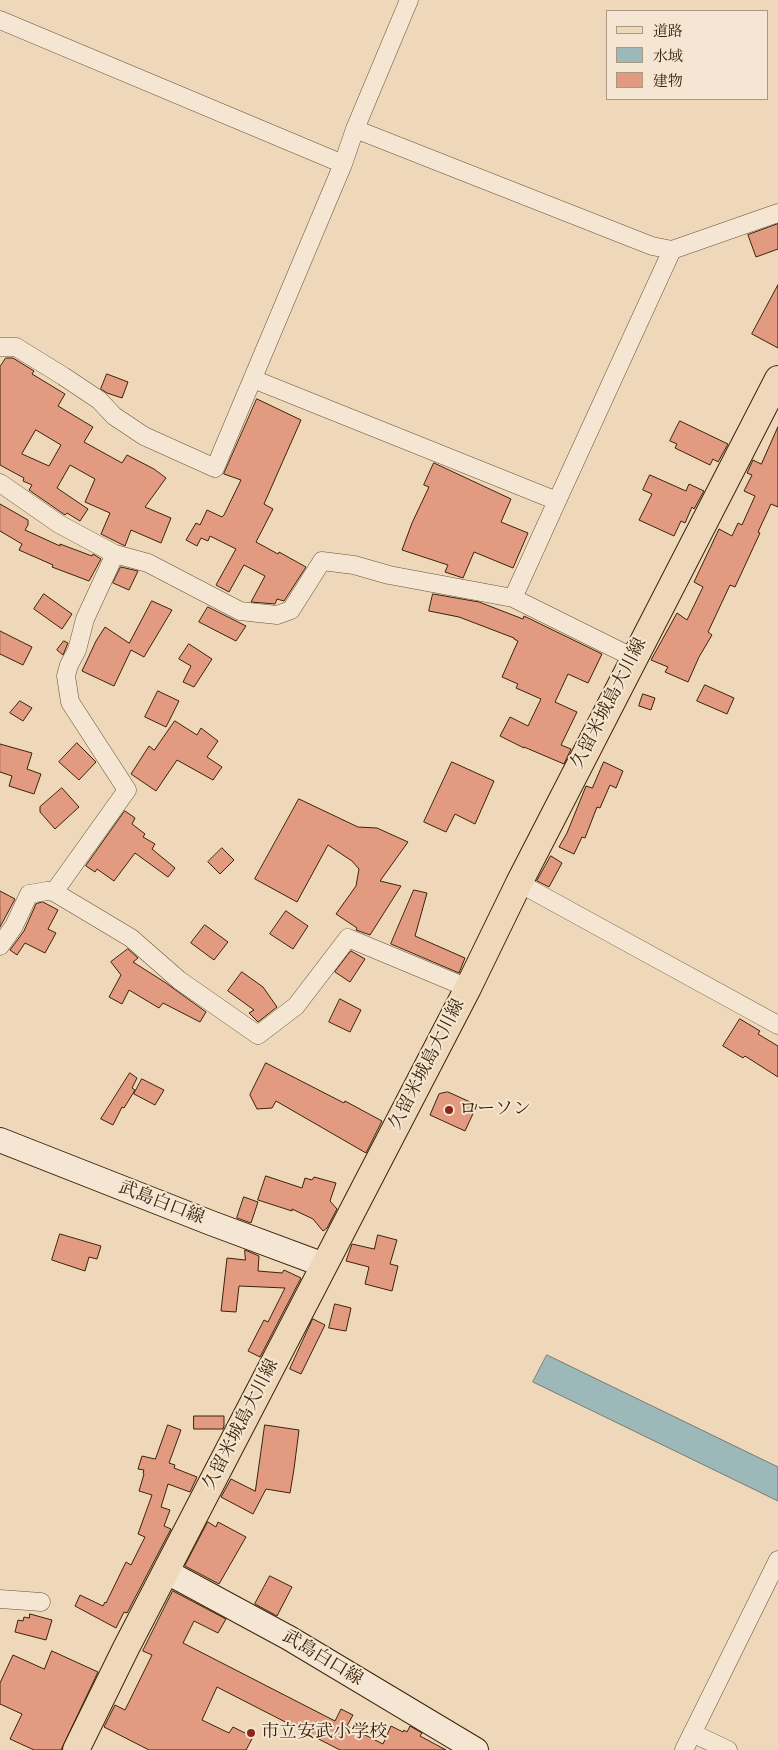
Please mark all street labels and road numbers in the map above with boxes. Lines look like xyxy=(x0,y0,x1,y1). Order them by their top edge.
street label: 久留米城島大川線 xyxy=(568,635,652,773)
street label: 久留米城島大川線 xyxy=(386,996,470,1134)
street label: 武島白口線 xyxy=(115,1178,207,1230)
street label: 久留米城島大川線 xyxy=(200,1356,284,1494)
street label: 武島白口線 xyxy=(278,1627,366,1691)

